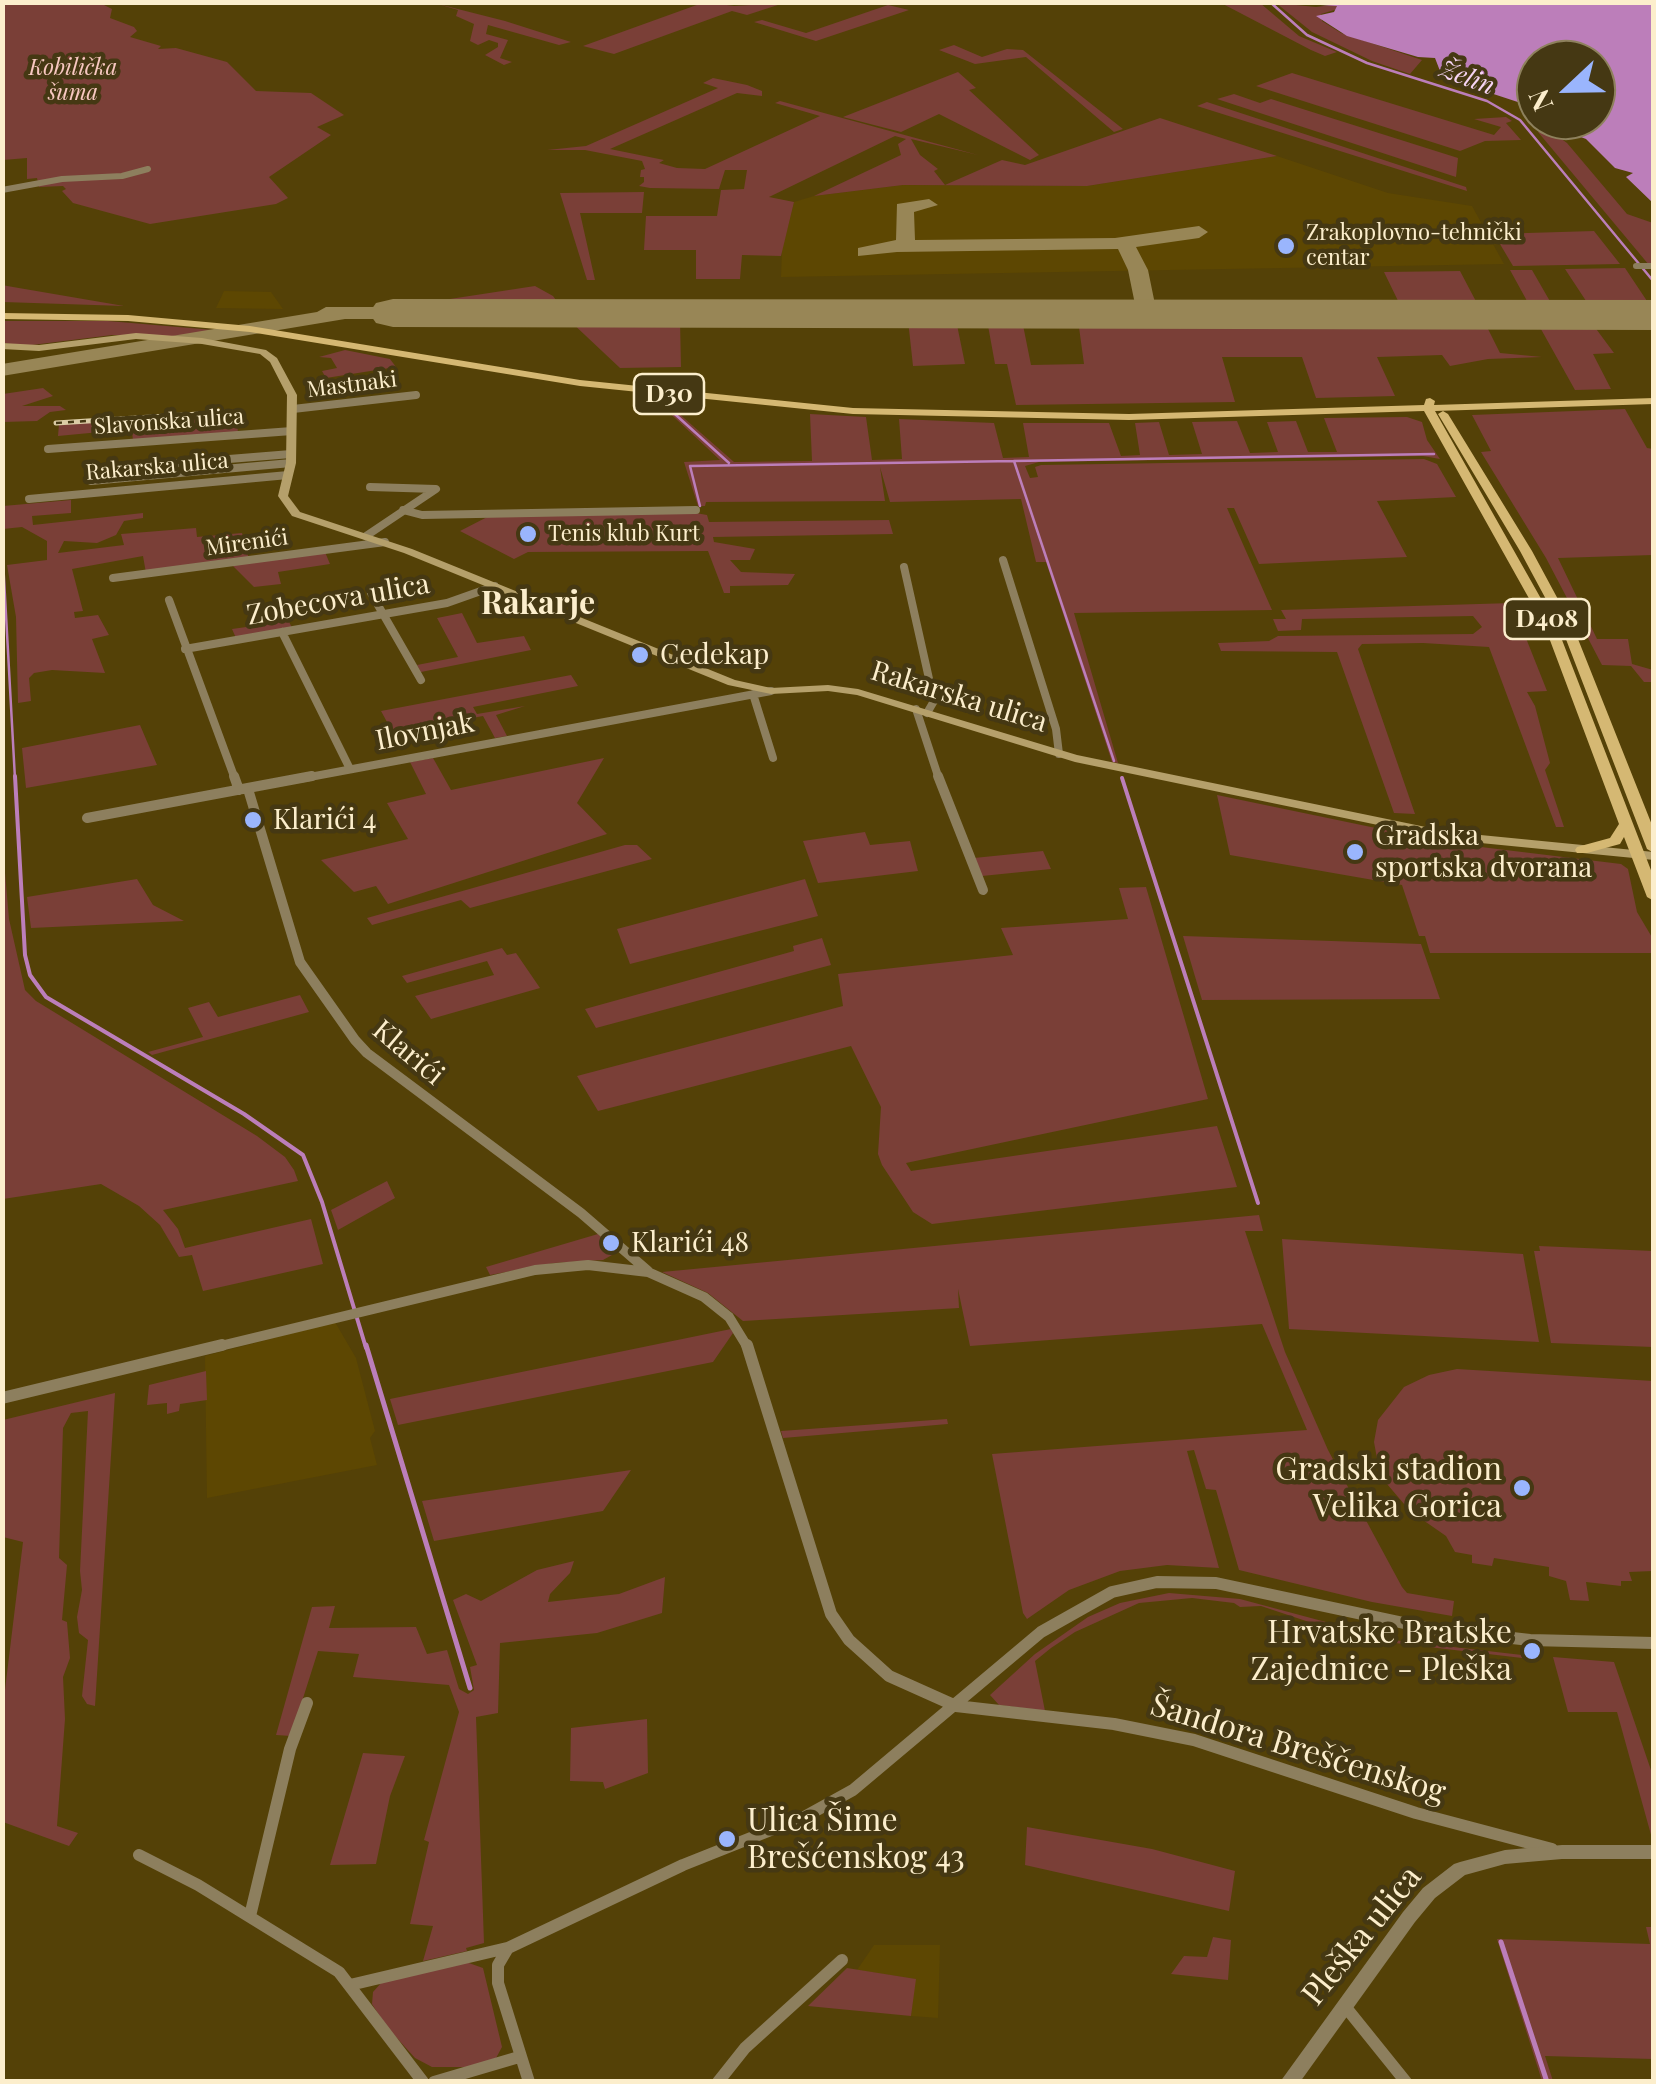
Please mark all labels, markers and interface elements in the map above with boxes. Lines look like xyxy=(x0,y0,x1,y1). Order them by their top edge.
north arrow xyxy=(1516,40,1616,140)
water label: Želin xyxy=(1436,54,1498,102)
park label: Kobilička šuma xyxy=(29,55,117,106)
text: N xyxy=(1519,84,1561,117)
place label: Zrakoplovno-tehnički centar xyxy=(1306,220,1522,272)
marker: Zrakoplovno-tehnički centar xyxy=(1275,235,1297,257)
street label: Mastnaki xyxy=(306,366,398,404)
road number: D30 xyxy=(634,374,704,414)
street label: Slavonska ulica xyxy=(93,404,245,440)
street label: Rakarska ulica xyxy=(85,448,229,486)
place label: Tenis klub Kurt xyxy=(548,521,700,547)
marker: Tenis klub Kurt xyxy=(517,523,539,545)
street label: Mirenići xyxy=(204,524,290,562)
street label: Zobecova ulica xyxy=(244,567,432,633)
district label: Rakarje xyxy=(481,585,595,623)
road number: D408 xyxy=(1504,599,1590,639)
place label: Cedekap xyxy=(660,638,769,672)
marker: Cedekap xyxy=(629,644,651,666)
street label: Rakarska ulica xyxy=(867,654,1051,740)
street label: Ilovnjak xyxy=(373,706,477,758)
place label: Klarići 4 xyxy=(273,803,377,837)
marker: Klarići 4 xyxy=(242,809,264,831)
place label: Gradska sportska dvorana xyxy=(1375,819,1592,885)
marker: Gradska sportska dvorana xyxy=(1344,841,1366,863)
street label: Klarići xyxy=(365,1014,451,1092)
place label: Klarići 48 xyxy=(631,1226,749,1260)
marker: Klarići 48 xyxy=(600,1232,622,1254)
place label: Gradski stadion Velika Gorica xyxy=(1275,1451,1502,1526)
marker: Gradski stadion Velika Gorica xyxy=(1511,1477,1533,1499)
place label: Hrvatske Bratske Zajednice - Pleška xyxy=(1251,1614,1512,1689)
marker: Hrvatske Bratske Zajednice - Pleška xyxy=(1521,1640,1543,1662)
street label: Šandora Breščenskog xyxy=(1146,1686,1450,1812)
place label: Ulica Šime Brešćenskog 43 xyxy=(747,1802,965,1877)
marker: Ulica Šime Brešćenskog 43 xyxy=(716,1828,738,1850)
street label: Pleška ulica xyxy=(1294,1859,1430,2013)

